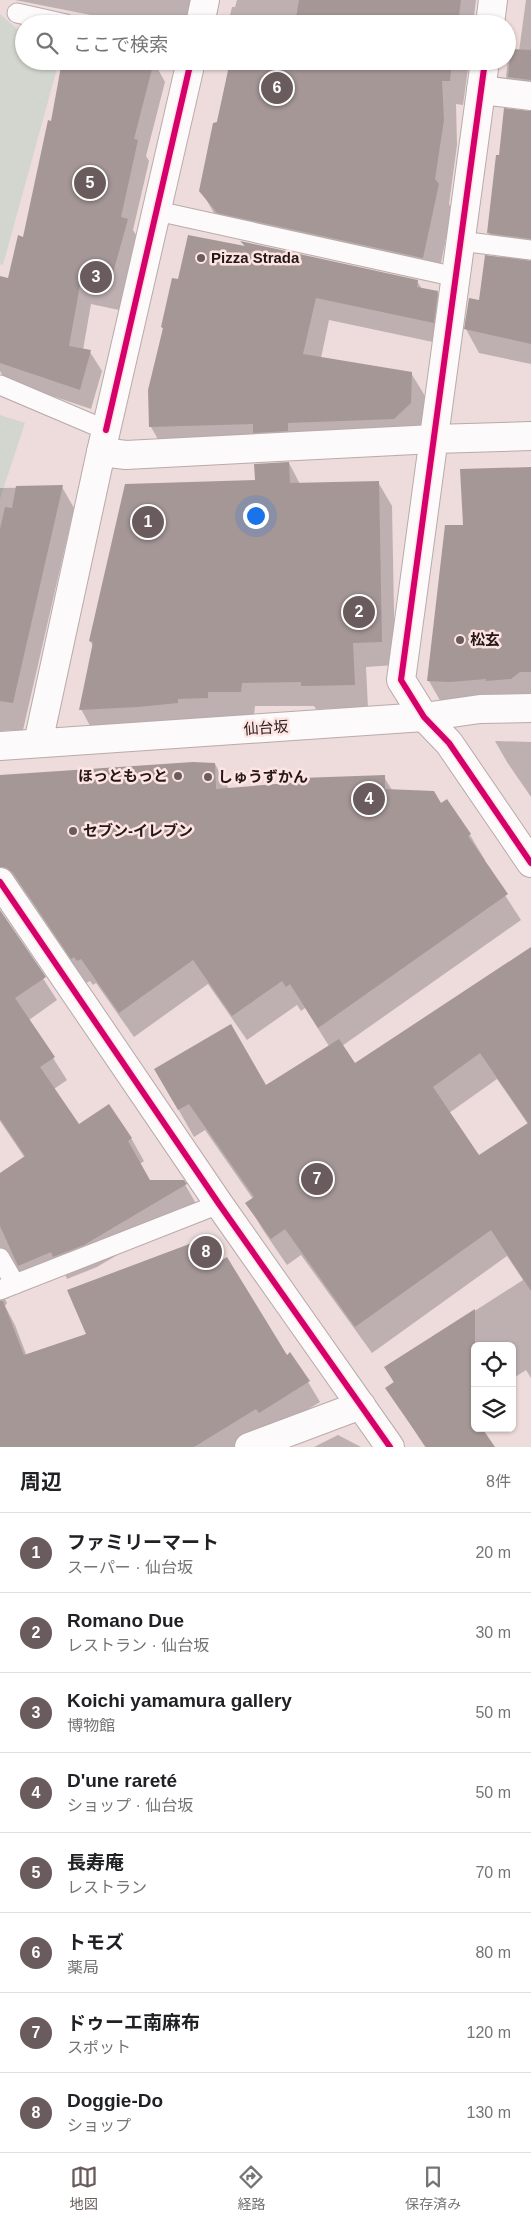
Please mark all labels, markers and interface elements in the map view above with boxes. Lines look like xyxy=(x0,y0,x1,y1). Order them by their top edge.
search box xyxy=(15,15,516,70)
icon: search xyxy=(33,29,61,57)
text: ここで検索 xyxy=(73,34,168,55)
pin: 6 xyxy=(261,69,293,107)
pin: 5 xyxy=(74,164,106,202)
place label: Pizza Strada xyxy=(211,249,300,266)
marker: Pizza Strada xyxy=(195,252,207,264)
pin: 3 xyxy=(80,258,112,296)
pin: 1 xyxy=(132,503,164,541)
your location xyxy=(243,503,269,529)
pin: 2 xyxy=(343,593,375,631)
place label: 松玄 xyxy=(470,631,500,648)
marker: 松玄 xyxy=(454,634,466,646)
street label: 仙台坂 xyxy=(243,717,289,738)
place label: ほっともっと xyxy=(78,767,168,784)
place label: しゅうずかん xyxy=(218,768,308,785)
marker: ほっともっと xyxy=(172,770,184,782)
marker: しゅうずかん xyxy=(202,771,214,783)
pin: 4 xyxy=(353,780,385,818)
place label: セブン-イレブン xyxy=(83,822,193,839)
marker: セブン-イレブン xyxy=(67,825,79,837)
pin: 7 xyxy=(301,1160,333,1198)
pin: 8 xyxy=(190,1233,222,1271)
map controls xyxy=(471,1342,516,1432)
button: locate xyxy=(471,1342,516,1387)
button: layers xyxy=(471,1387,516,1432)
text: 周辺 xyxy=(20,1470,62,1493)
text: 8件 xyxy=(486,1473,511,1490)
text: ファミリーマート xyxy=(67,1532,219,1553)
text: 1 xyxy=(32,1544,40,1561)
text: 20 m xyxy=(475,1544,511,1561)
text: スーパー · 仙台坂 xyxy=(67,1559,193,1576)
text: Romano Due xyxy=(67,1610,184,1631)
text: 2 xyxy=(32,1624,40,1641)
text: 30 m xyxy=(475,1624,511,1641)
text: レストラン · 仙台坂 xyxy=(67,1637,209,1654)
text: Koichi yamamura gallery xyxy=(67,1690,292,1711)
text: 3 xyxy=(32,1704,40,1721)
text: 50 m xyxy=(475,1704,511,1721)
text: 博物館 xyxy=(67,1717,115,1734)
text: D'une rareté xyxy=(67,1770,177,1791)
text: 4 xyxy=(32,1784,40,1801)
text: 50 m xyxy=(475,1784,511,1801)
text: ショップ · 仙台坂 xyxy=(67,1797,193,1814)
text: 長寿庵 xyxy=(67,1852,124,1873)
text: 5 xyxy=(32,1864,40,1881)
text: 70 m xyxy=(475,1864,511,1881)
text: レストラン xyxy=(67,1879,147,1896)
text: トモズ xyxy=(67,1932,124,1953)
text: 6 xyxy=(32,1944,40,1961)
text: 80 m xyxy=(475,1944,511,1961)
text: 薬局 xyxy=(67,1959,99,1976)
text: ドゥーエ南麻布 xyxy=(67,2012,200,2033)
text: 7 xyxy=(32,2024,40,2041)
text: 120 m xyxy=(467,2024,511,2041)
text: スポット xyxy=(67,2039,131,2056)
text: Doggie-Do xyxy=(67,2090,163,2111)
text: 8 xyxy=(32,2104,40,2121)
text: 130 m xyxy=(467,2104,511,2121)
text: ショップ xyxy=(67,2117,131,2134)
tab: 地図 xyxy=(70,2163,98,2213)
tab: 経路 xyxy=(237,2163,265,2213)
tab: 保存済み xyxy=(405,2163,461,2213)

